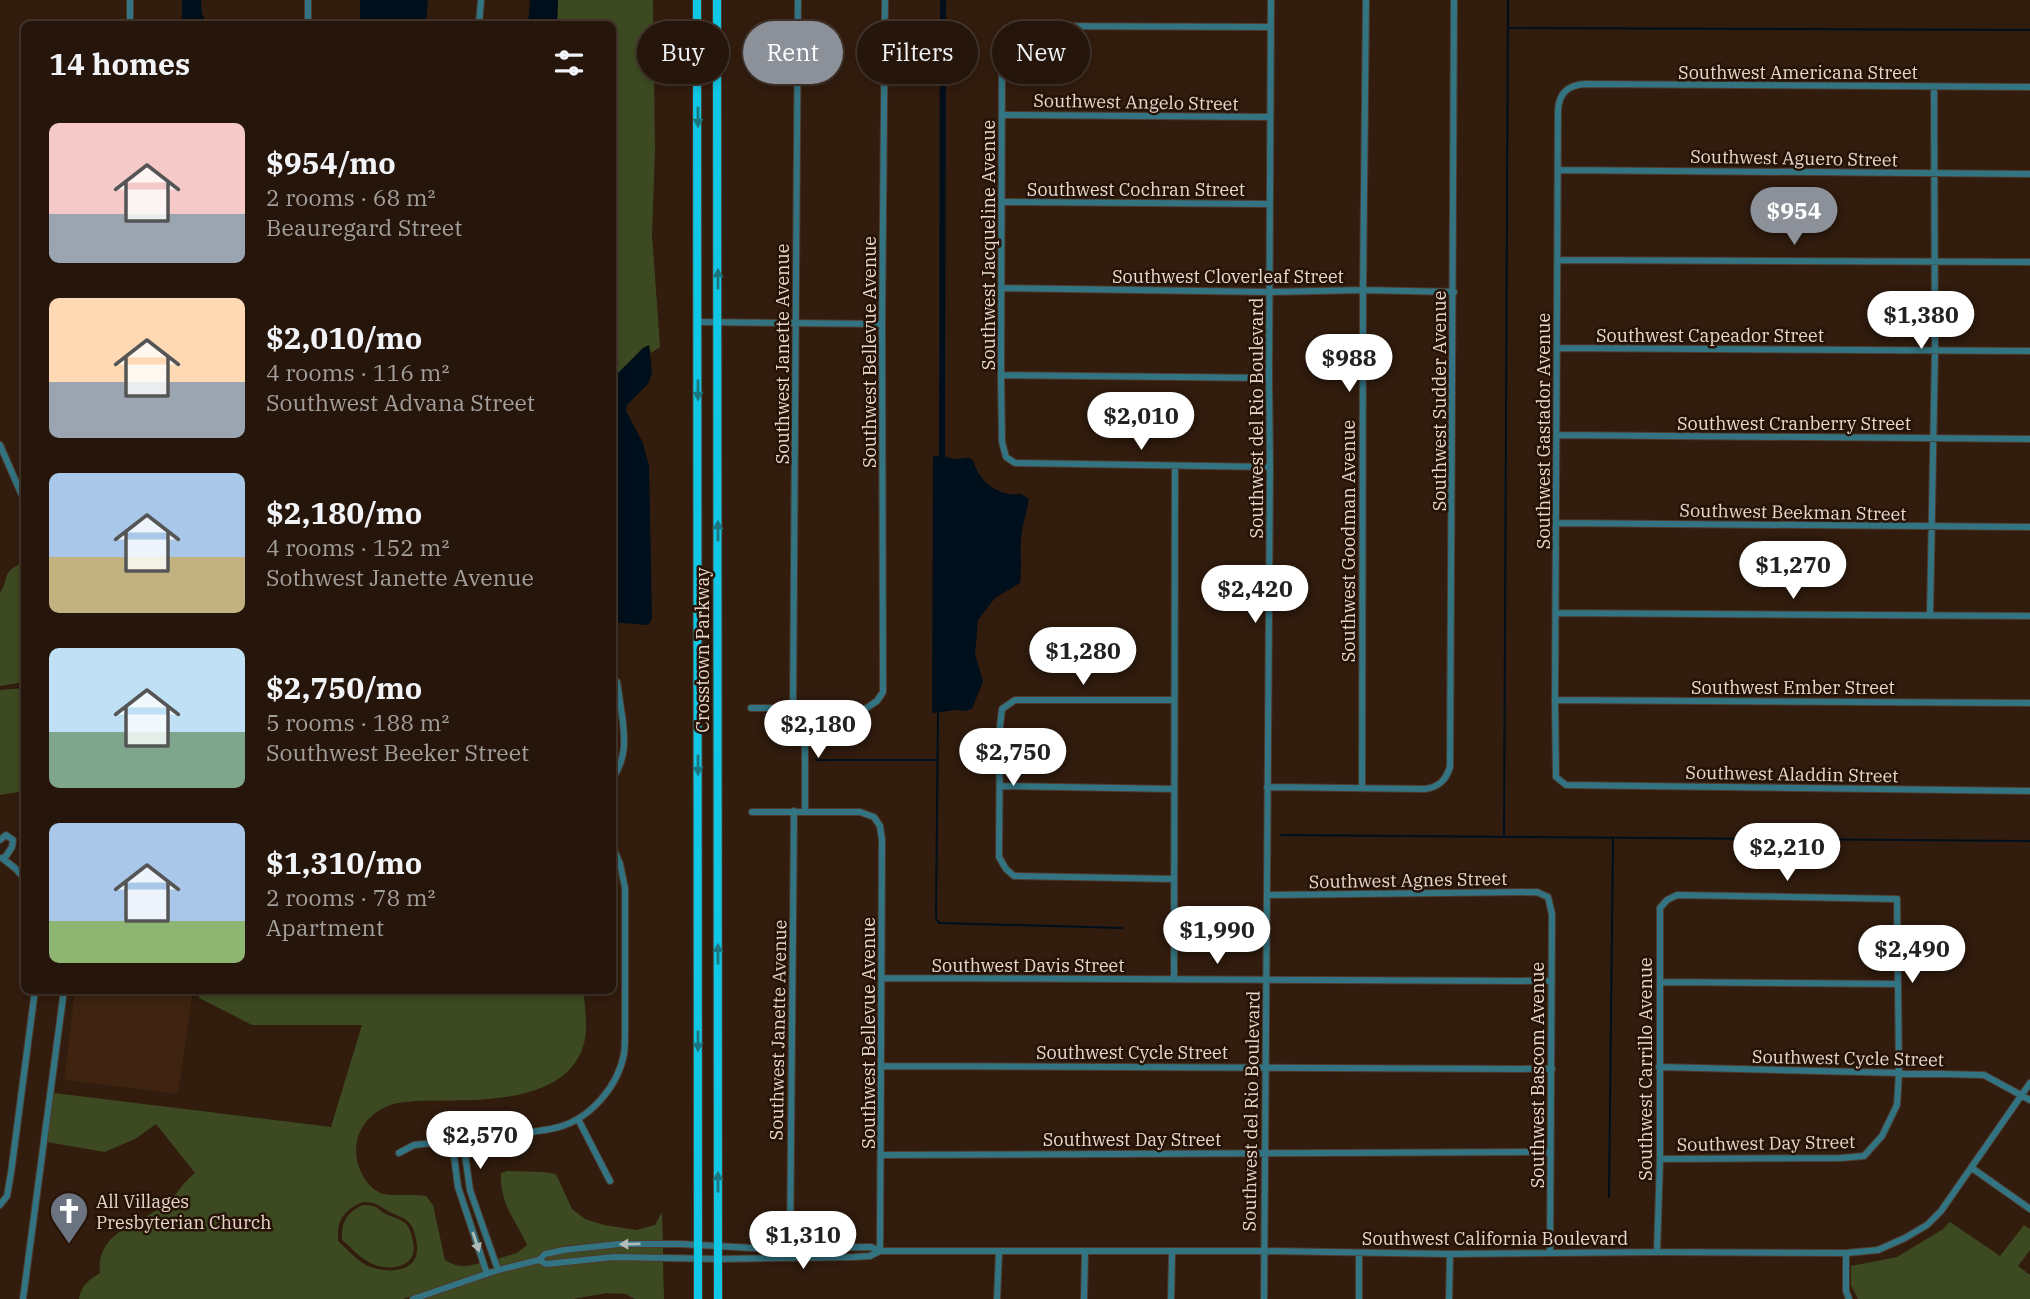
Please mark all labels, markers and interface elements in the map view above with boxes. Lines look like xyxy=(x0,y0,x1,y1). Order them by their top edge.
chip: Buy xyxy=(637,21,729,84)
chip: Rent xyxy=(743,21,843,84)
chip: Filters xyxy=(857,21,978,84)
chip: New xyxy=(992,21,1090,84)
text: 14 homes xyxy=(49,44,190,83)
icon: filters xyxy=(550,44,588,82)
street label: Southwest Americana Street xyxy=(1678,61,1918,84)
street label: Southwest Angelo Street xyxy=(1033,89,1239,115)
one-way arrow xyxy=(692,106,704,128)
street label: Southwest Jacqueline Avenue xyxy=(977,120,1000,370)
text: $954/mo xyxy=(266,143,396,182)
street label: Southwest Aguero Street xyxy=(1690,145,1898,171)
icon: home xyxy=(105,151,189,235)
street label: Southwest Cochran Street xyxy=(1027,178,1245,201)
text: 2 rooms · 68 m² xyxy=(266,182,436,212)
pin: $954 xyxy=(1753,188,1835,247)
text: $954 xyxy=(1766,195,1822,225)
text: Beauregard Street xyxy=(266,212,462,242)
street label: Southwest Bellevue Avenue xyxy=(858,236,881,468)
street label: Southwest Janette Avenue xyxy=(771,244,794,464)
street label: Southwest Cloverleaf Street xyxy=(1112,265,1344,288)
one-way arrow xyxy=(712,268,724,290)
street label: Southwest Sudder Avenue xyxy=(1428,291,1451,511)
pin: $1,380 xyxy=(1864,292,1978,351)
street label: Southwest del Rio Boulevard xyxy=(1245,298,1268,538)
text: $1,380 xyxy=(1883,299,1959,329)
street label: Southwest Gastador Avenue xyxy=(1532,313,1555,549)
text: $2,010/mo xyxy=(266,318,422,357)
street label: Southwest Capeador Street xyxy=(1596,324,1824,347)
icon: home xyxy=(105,326,189,410)
pin: $988 xyxy=(1308,334,1390,394)
text: $988 xyxy=(1321,342,1377,372)
text: 4 rooms · 116 m² xyxy=(266,357,449,387)
one-way arrow xyxy=(692,379,704,401)
text: Southwest Advana Street xyxy=(266,387,535,417)
pin: $2,010 xyxy=(1084,392,1198,452)
text: $2,010 xyxy=(1103,400,1179,430)
street label: Southwest Cranberry Street xyxy=(1677,412,1911,435)
street label: Southwest Goodman Avenue xyxy=(1337,420,1360,662)
text: $2,180/mo xyxy=(266,493,422,532)
street label: Southwest Beekman Street xyxy=(1679,499,1907,525)
icon: home xyxy=(105,501,189,585)
one-way arrow xyxy=(712,520,724,542)
text: 4 rooms · 152 m² xyxy=(266,532,449,562)
pin: $1,270 xyxy=(1736,542,1850,601)
text: $1,270 xyxy=(1755,549,1831,579)
text: Sothwest Janette Avenue xyxy=(266,562,534,592)
pin: $2,420 xyxy=(1198,566,1312,625)
street label: Crosstown Parkway xyxy=(691,567,714,733)
text: $2,420 xyxy=(1217,573,1293,603)
pin: $1,280 xyxy=(1026,628,1140,687)
text: $1,280 xyxy=(1045,635,1121,665)
text: $2,750/mo xyxy=(266,668,422,707)
icon: home xyxy=(105,676,189,760)
street label: Southwest Ember Street xyxy=(1691,676,1895,699)
pin: $2,180 xyxy=(761,700,875,760)
text: 5 rooms · 188 m² xyxy=(266,707,449,737)
text: $2,180 xyxy=(780,708,856,738)
pin: $2,750 xyxy=(956,728,1070,788)
text: $2,750 xyxy=(975,736,1051,766)
text: Southwest Beeker Street xyxy=(266,737,529,767)
one-way arrow xyxy=(692,754,704,776)
street label: Southwest Aladdin Street xyxy=(1685,761,1899,787)
pin: $2,210 xyxy=(1730,824,1844,883)
text: $2,210 xyxy=(1749,831,1825,861)
text: $1,310/mo xyxy=(266,843,422,882)
icon: home xyxy=(105,851,189,935)
street label: Southwest Agnes Street xyxy=(1308,867,1508,893)
text: 2 rooms · 78 m² xyxy=(266,882,436,912)
pin: $1,990 xyxy=(1160,906,1274,966)
text: Apartment xyxy=(266,912,384,942)
text: $1,990 xyxy=(1179,914,1255,944)
street label: Southwest Bellevue Avenue xyxy=(857,917,880,1149)
street label: Southwest Janette Avenue xyxy=(765,919,791,1141)
pin: $2,490 xyxy=(1855,926,1969,985)
text: $2,490 xyxy=(1874,933,1950,963)
one-way arrow xyxy=(712,943,724,965)
street label: Southwest Davis Street xyxy=(931,954,1125,977)
street label: Southwest Carrillo Avenue xyxy=(1634,957,1657,1181)
street label: Southwest Bascom Avenue xyxy=(1526,962,1549,1188)
street label: Southwest del Rio Boulevard xyxy=(1237,990,1265,1232)
one-way arrow xyxy=(692,1030,704,1052)
street label: Southwest Cycle Street xyxy=(1036,1041,1228,1064)
street label: Southwest Cycle Street xyxy=(1752,1045,1944,1071)
pin: $2,570 xyxy=(423,1112,537,1171)
text: $2,570 xyxy=(442,1119,518,1149)
street label: Southwest Day Street xyxy=(1043,1128,1221,1151)
street label: Southwest Day Street xyxy=(1676,1130,1856,1156)
one-way arrow xyxy=(712,1171,724,1193)
church icon: All Villages Presbyterian Church xyxy=(48,1190,90,1245)
place label: All Villages Presbyterian Church xyxy=(96,1190,272,1234)
pin: $1,310 xyxy=(746,1212,860,1271)
text: $1,310 xyxy=(765,1219,841,1249)
street label: Southwest California Boulevard xyxy=(1362,1227,1628,1250)
one-way arrow xyxy=(471,1231,482,1252)
one-way arrow xyxy=(618,1239,640,1250)

